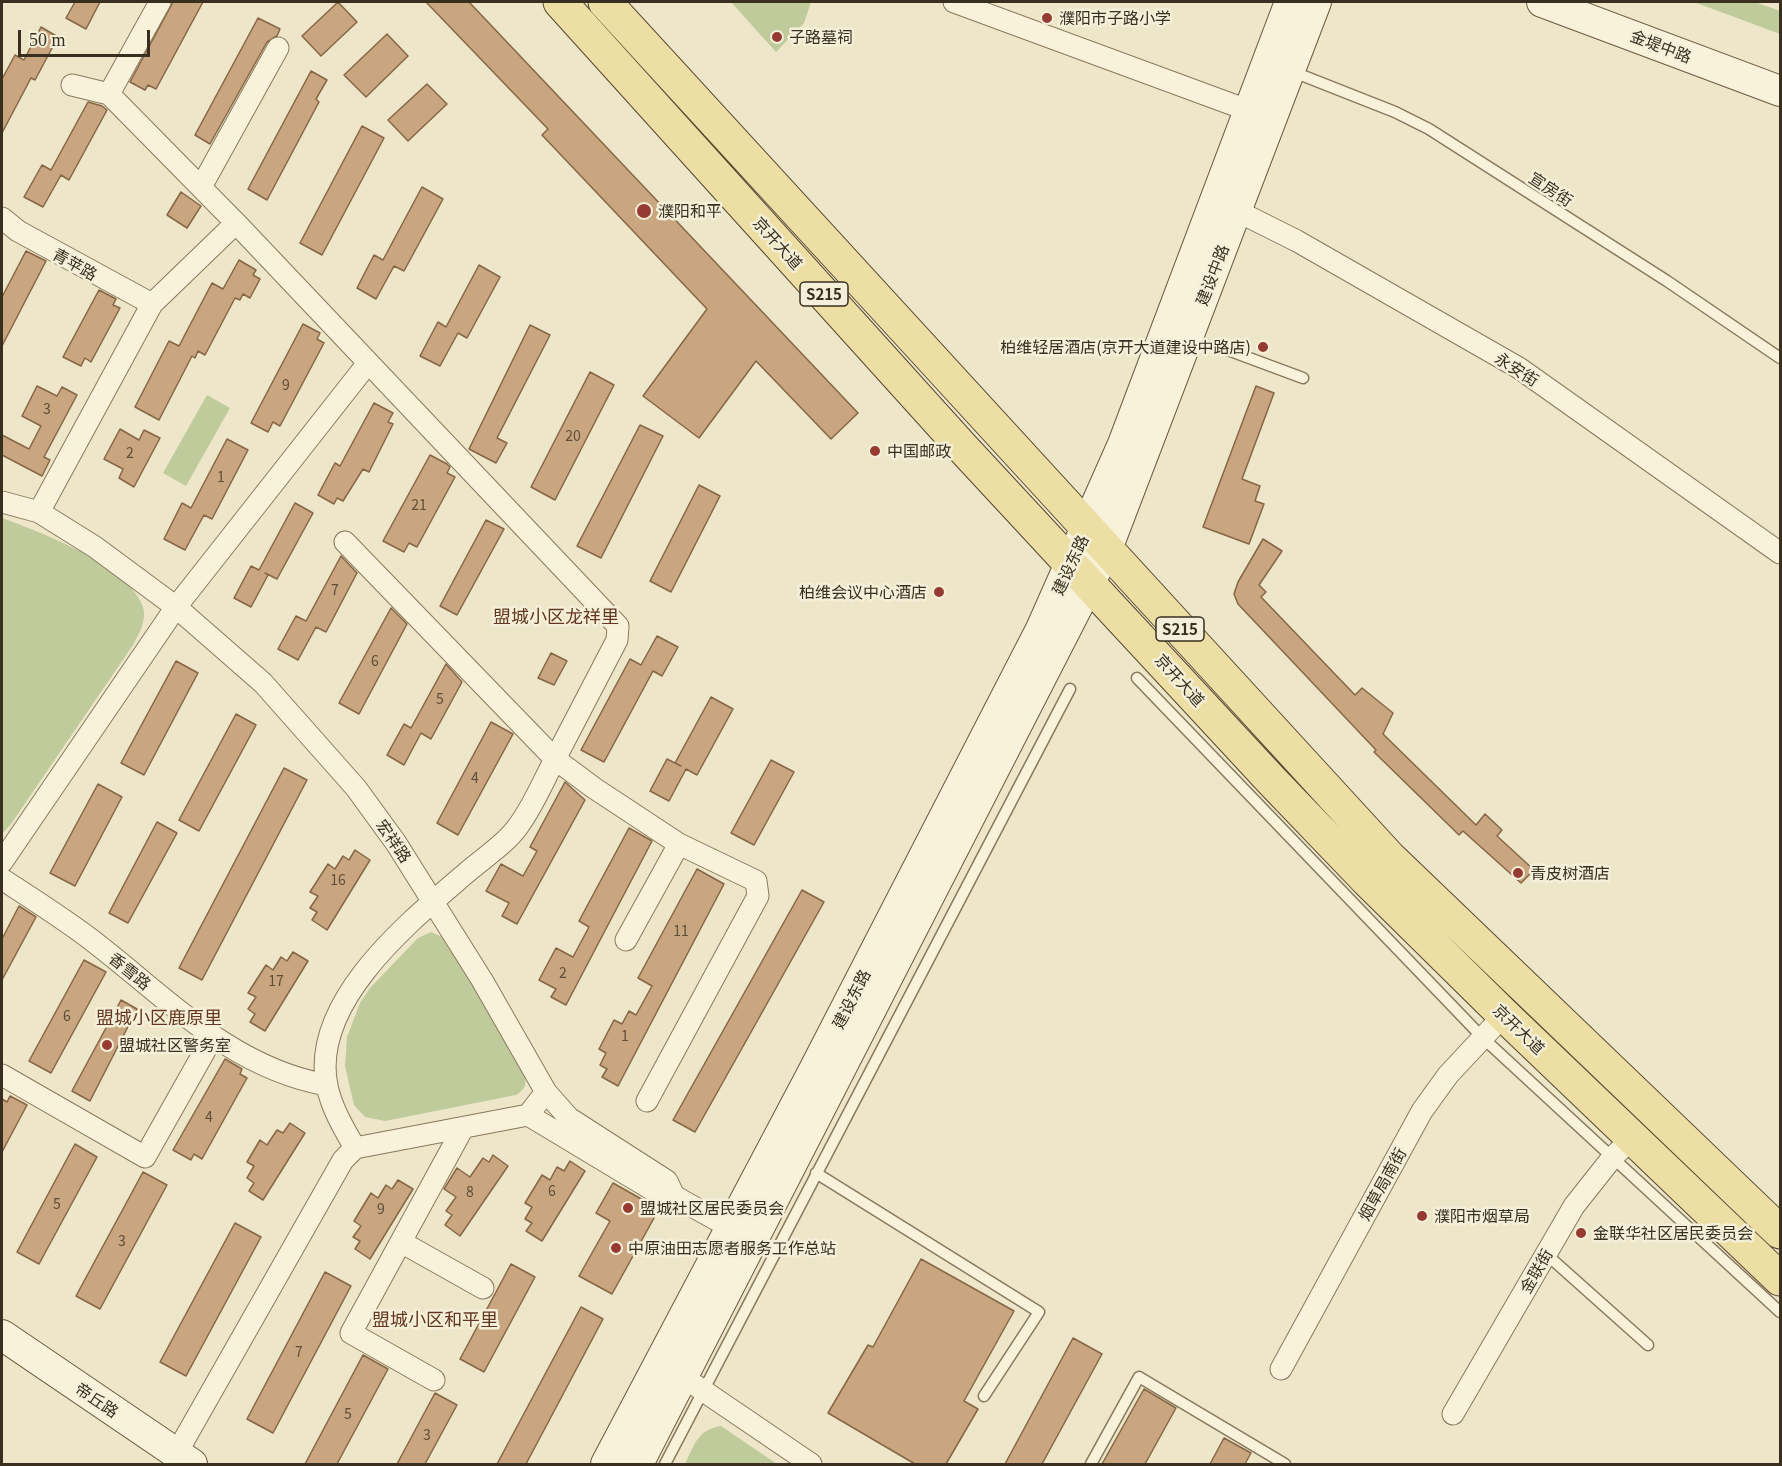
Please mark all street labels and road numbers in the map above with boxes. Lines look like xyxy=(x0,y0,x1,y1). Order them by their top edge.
street label: 金堤中路 xyxy=(1628,26,1694,66)
street label: 宣房街 xyxy=(1526,168,1576,210)
street label: 京开大道 xyxy=(749,213,807,273)
street label: 建设中路 xyxy=(1192,242,1232,308)
street label: 青苹路 xyxy=(49,244,101,284)
road number: S215 xyxy=(800,282,848,306)
street label: 永安街 xyxy=(1492,348,1542,390)
street label: 建设东路 xyxy=(1048,532,1092,598)
road number: S215 xyxy=(1156,617,1204,641)
street label: 京开大道 xyxy=(1151,650,1209,710)
street label: 宏祥路 xyxy=(372,816,416,866)
street label: 香雪路 xyxy=(105,948,155,994)
street label: 建设东路 xyxy=(828,966,874,1032)
street label: 京开大道 xyxy=(1489,1000,1549,1058)
street label: 烟草局南街 xyxy=(1354,1144,1410,1224)
street label: 金联街 xyxy=(1516,1245,1556,1297)
street label: 帝丘路 xyxy=(72,1379,122,1421)

